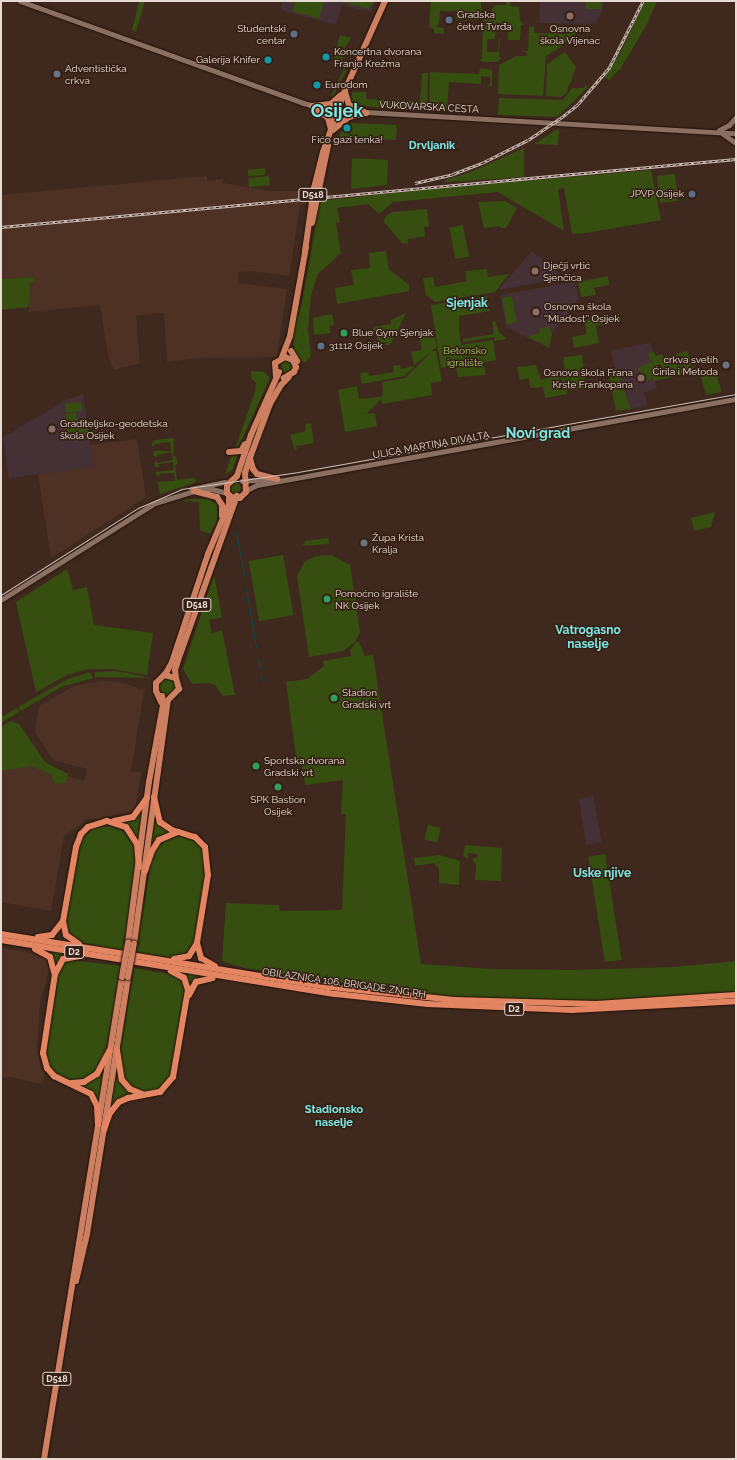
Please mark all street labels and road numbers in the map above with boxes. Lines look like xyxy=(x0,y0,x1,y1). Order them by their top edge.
street label: VUKOVARSKA CESTA xyxy=(379,98,479,116)
road number: D518 xyxy=(298,188,328,202)
street label: ULICA MARTINA DIVALTA xyxy=(371,429,491,461)
road number: D518 xyxy=(182,598,212,612)
road number: D2 xyxy=(64,945,84,959)
street label: OBILAZNICA 106. BRIGADE ZNG RH xyxy=(261,966,427,1000)
road number: D2 xyxy=(504,1002,524,1016)
road number: D518 xyxy=(42,1372,72,1386)

